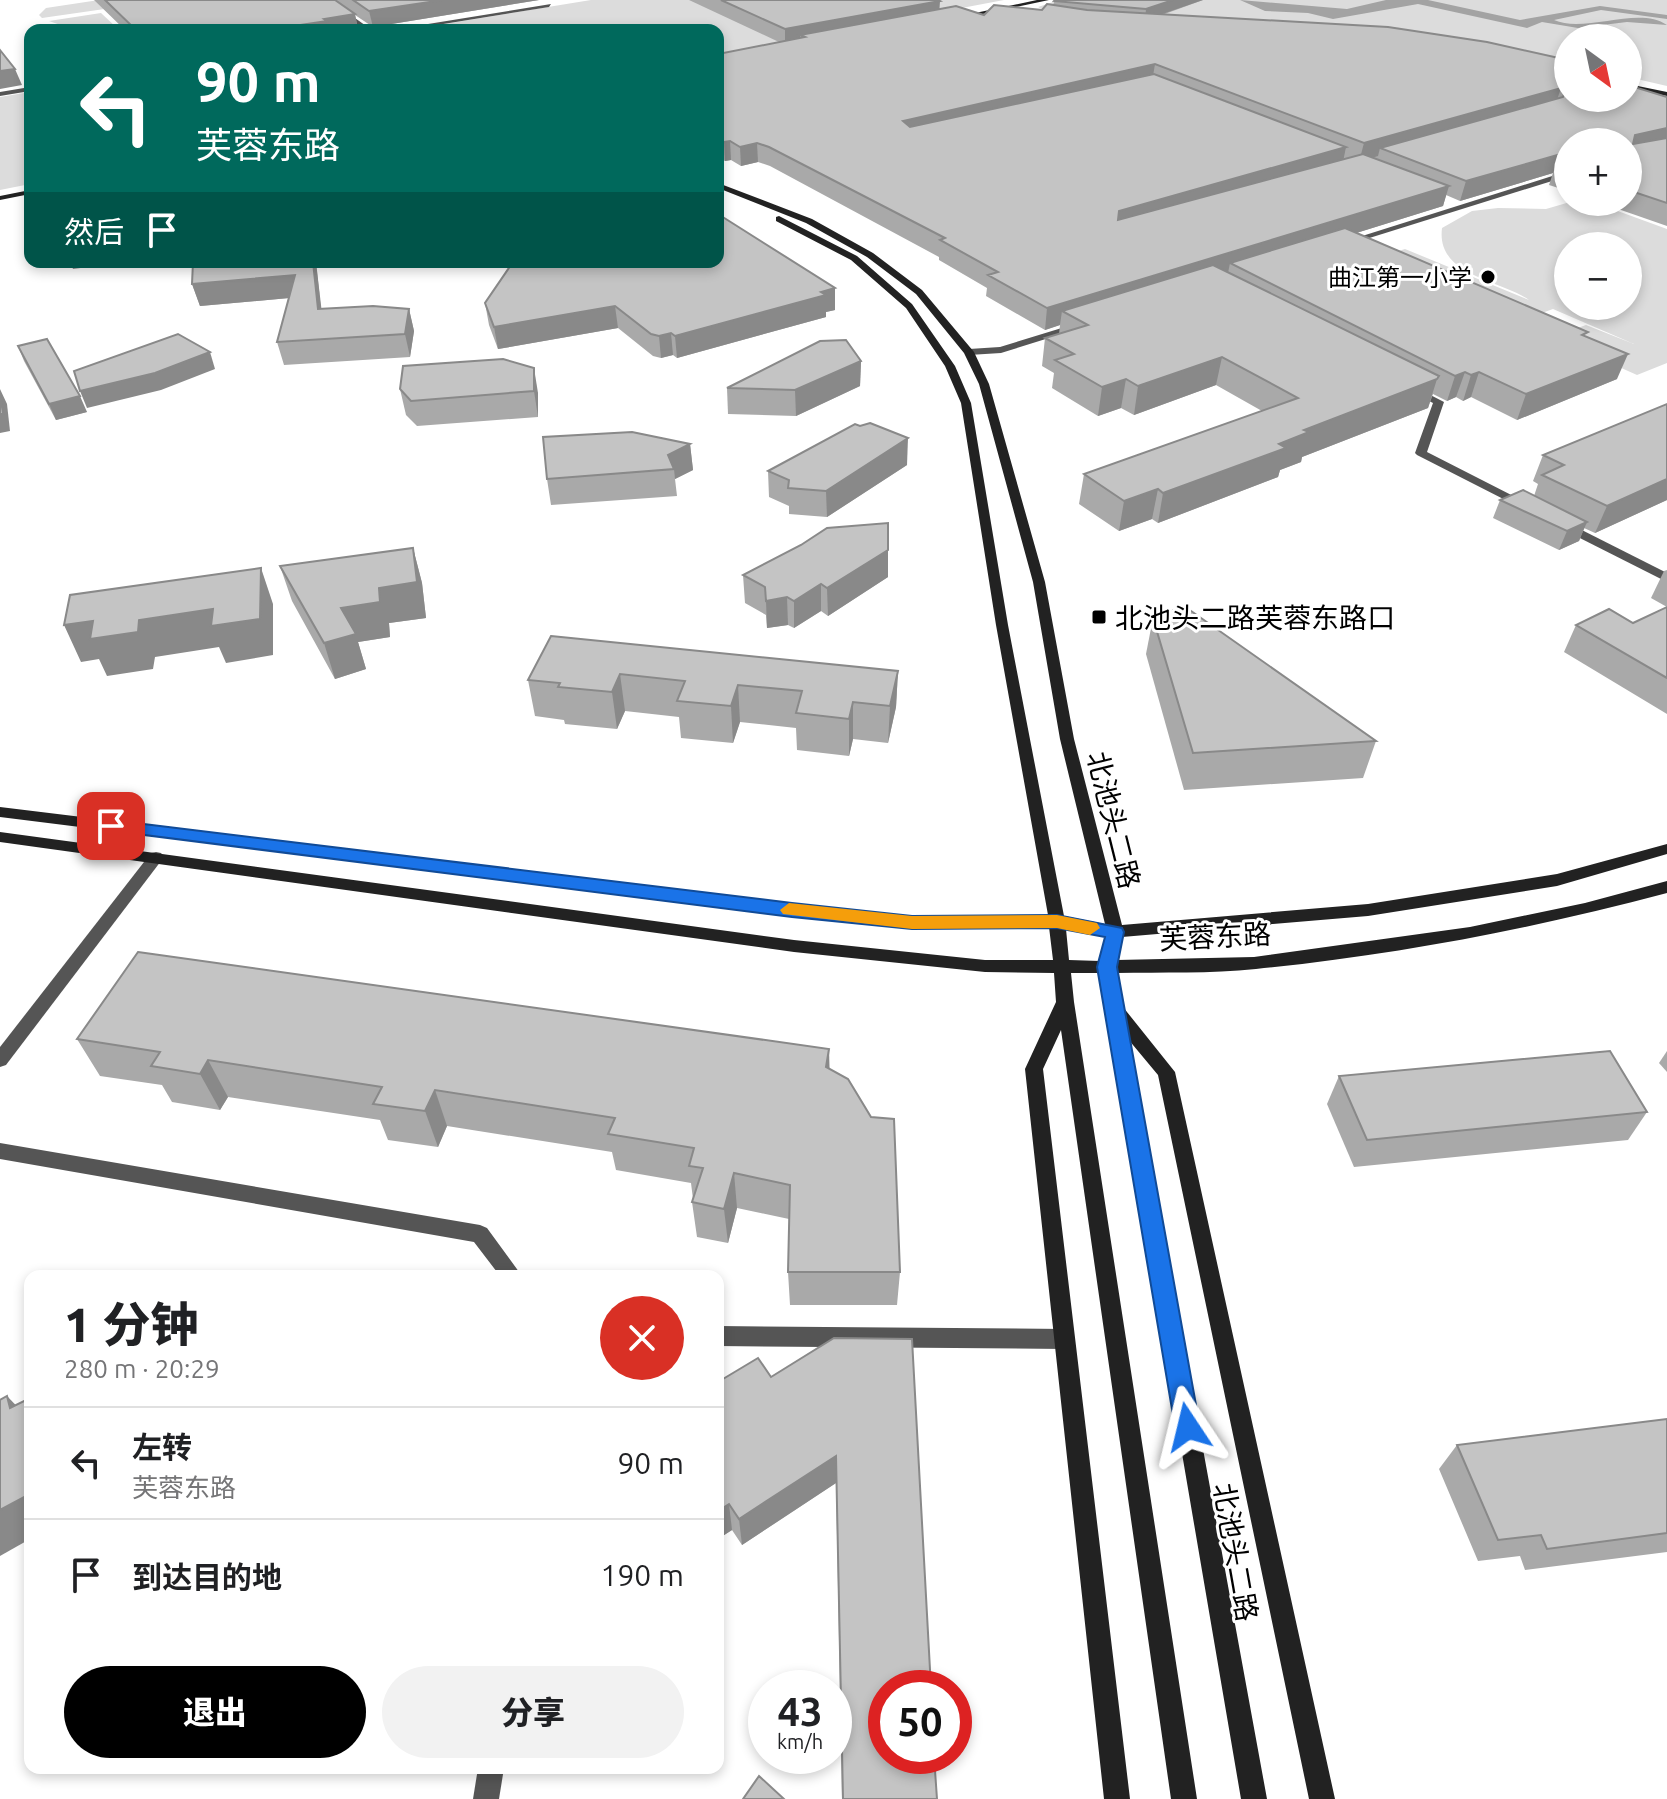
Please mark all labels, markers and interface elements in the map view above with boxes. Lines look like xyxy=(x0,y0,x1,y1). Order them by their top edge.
north arrow xyxy=(1554,24,1642,112)
map controls xyxy=(1554,24,1642,320)
text: 90 m xyxy=(196,50,321,113)
icon: left xyxy=(64,56,168,160)
text: 芙蓉东路 xyxy=(196,124,340,165)
button: + xyxy=(1554,128,1642,216)
icon: arrive xyxy=(140,208,184,252)
text: 然后 xyxy=(64,215,124,249)
button: − xyxy=(1554,232,1642,320)
place label: 曲江第一小学 xyxy=(1328,264,1472,291)
marker: 曲江第一小学 xyxy=(1479,268,1497,286)
place label: 北池头二路芙蓉东路口 xyxy=(1115,602,1395,633)
marker: 北池头二路芙蓉东路口 xyxy=(1090,608,1108,626)
street label: 北池头二路 xyxy=(1082,748,1146,892)
pin xyxy=(77,792,145,860)
icon: arrive xyxy=(89,804,133,848)
street label: 芙蓉东路 xyxy=(1158,918,1272,954)
button: close xyxy=(600,1296,684,1380)
text: 1 分钟 xyxy=(64,1297,199,1351)
text: 280 m · 20:29 xyxy=(64,1354,220,1383)
position arrow xyxy=(1146,1385,1230,1469)
text: 左转 xyxy=(132,1430,192,1464)
icon: left xyxy=(64,1441,108,1485)
text: 90 m xyxy=(617,1446,684,1480)
text: 芙蓉东路 xyxy=(132,1473,236,1502)
street label: 北池头二路 xyxy=(1209,1480,1263,1624)
icon: arrive xyxy=(64,1553,108,1597)
text: 190 m xyxy=(600,1558,684,1592)
text: 到达目的地 xyxy=(132,1560,282,1594)
button: 退出 xyxy=(64,1666,366,1758)
button: 分享 xyxy=(382,1666,684,1758)
speed limit sign: 50 xyxy=(868,1670,972,1774)
text: 43 xyxy=(777,1689,823,1734)
text: km/h xyxy=(777,1730,823,1753)

